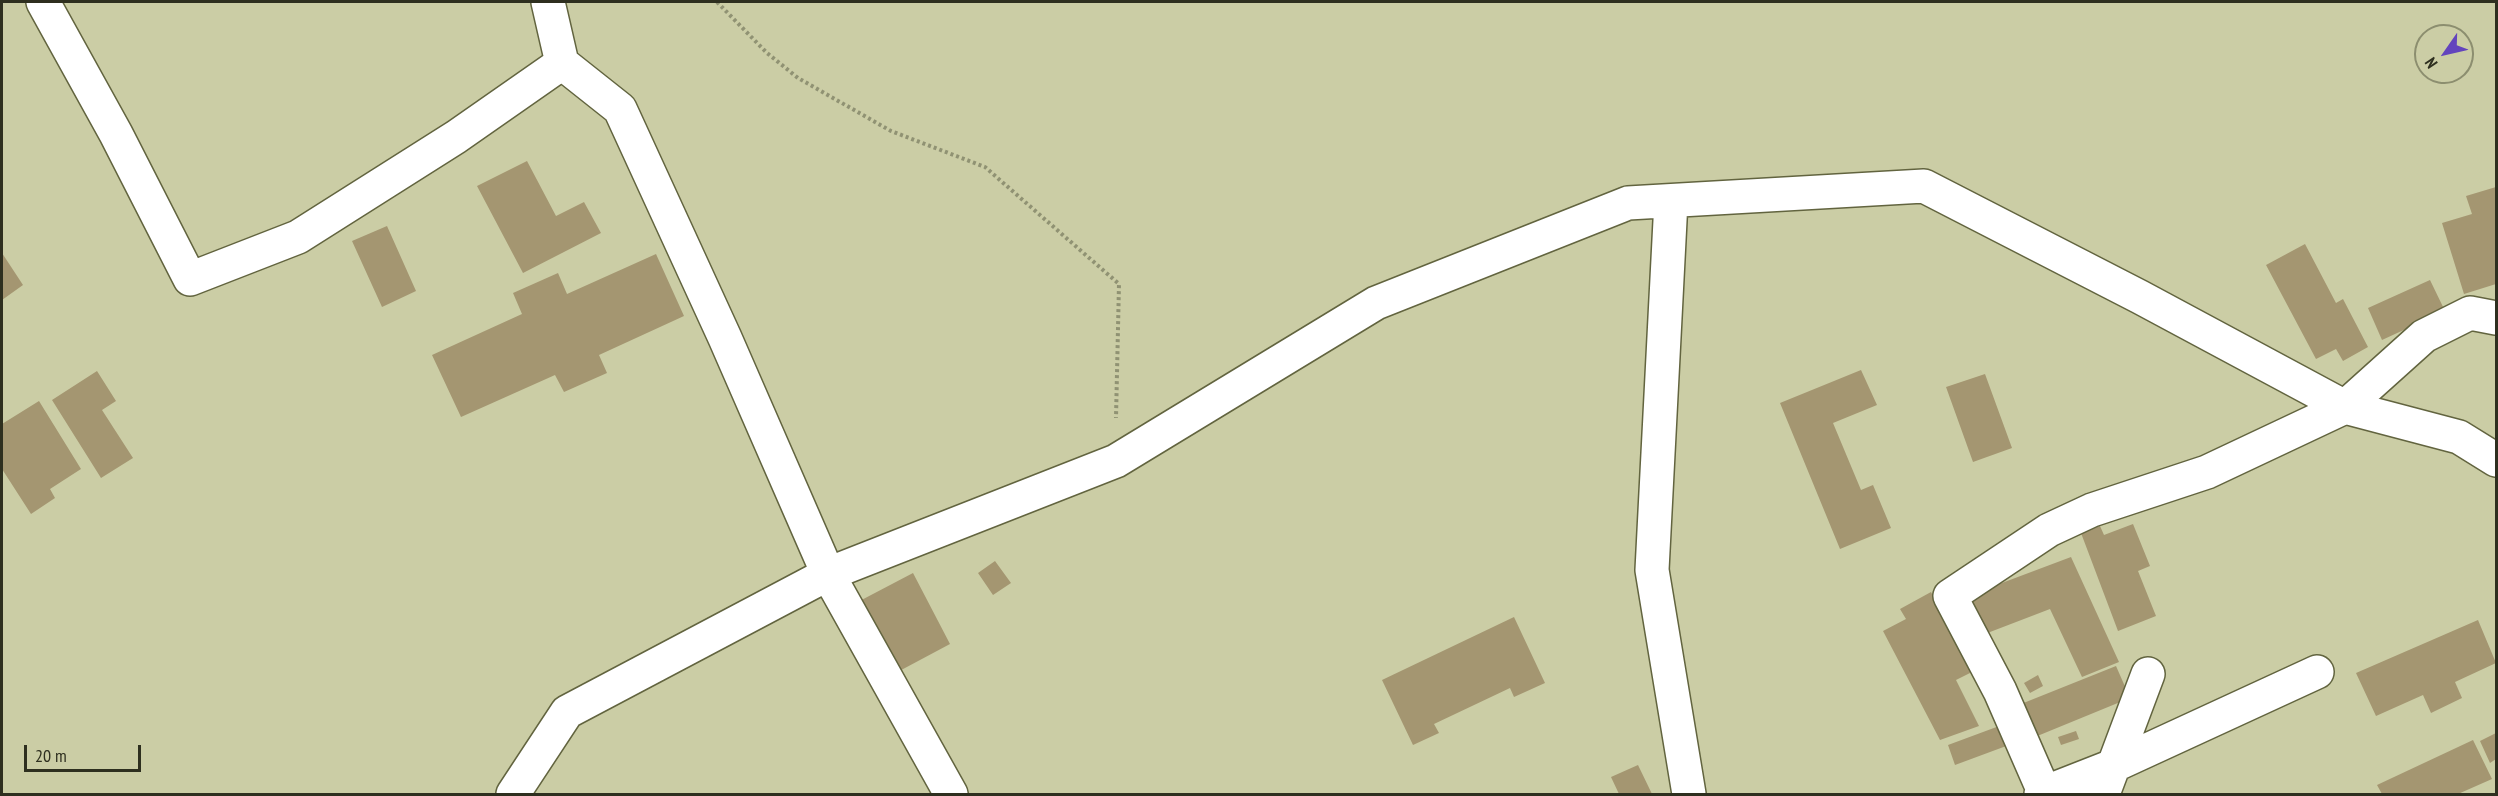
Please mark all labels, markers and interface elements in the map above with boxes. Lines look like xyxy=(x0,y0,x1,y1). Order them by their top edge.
north arrow xyxy=(2414,24,2474,84)
text: N xyxy=(2420,54,2441,72)
scale bar xyxy=(27,733,144,771)
text: 20 m xyxy=(35,744,67,767)

